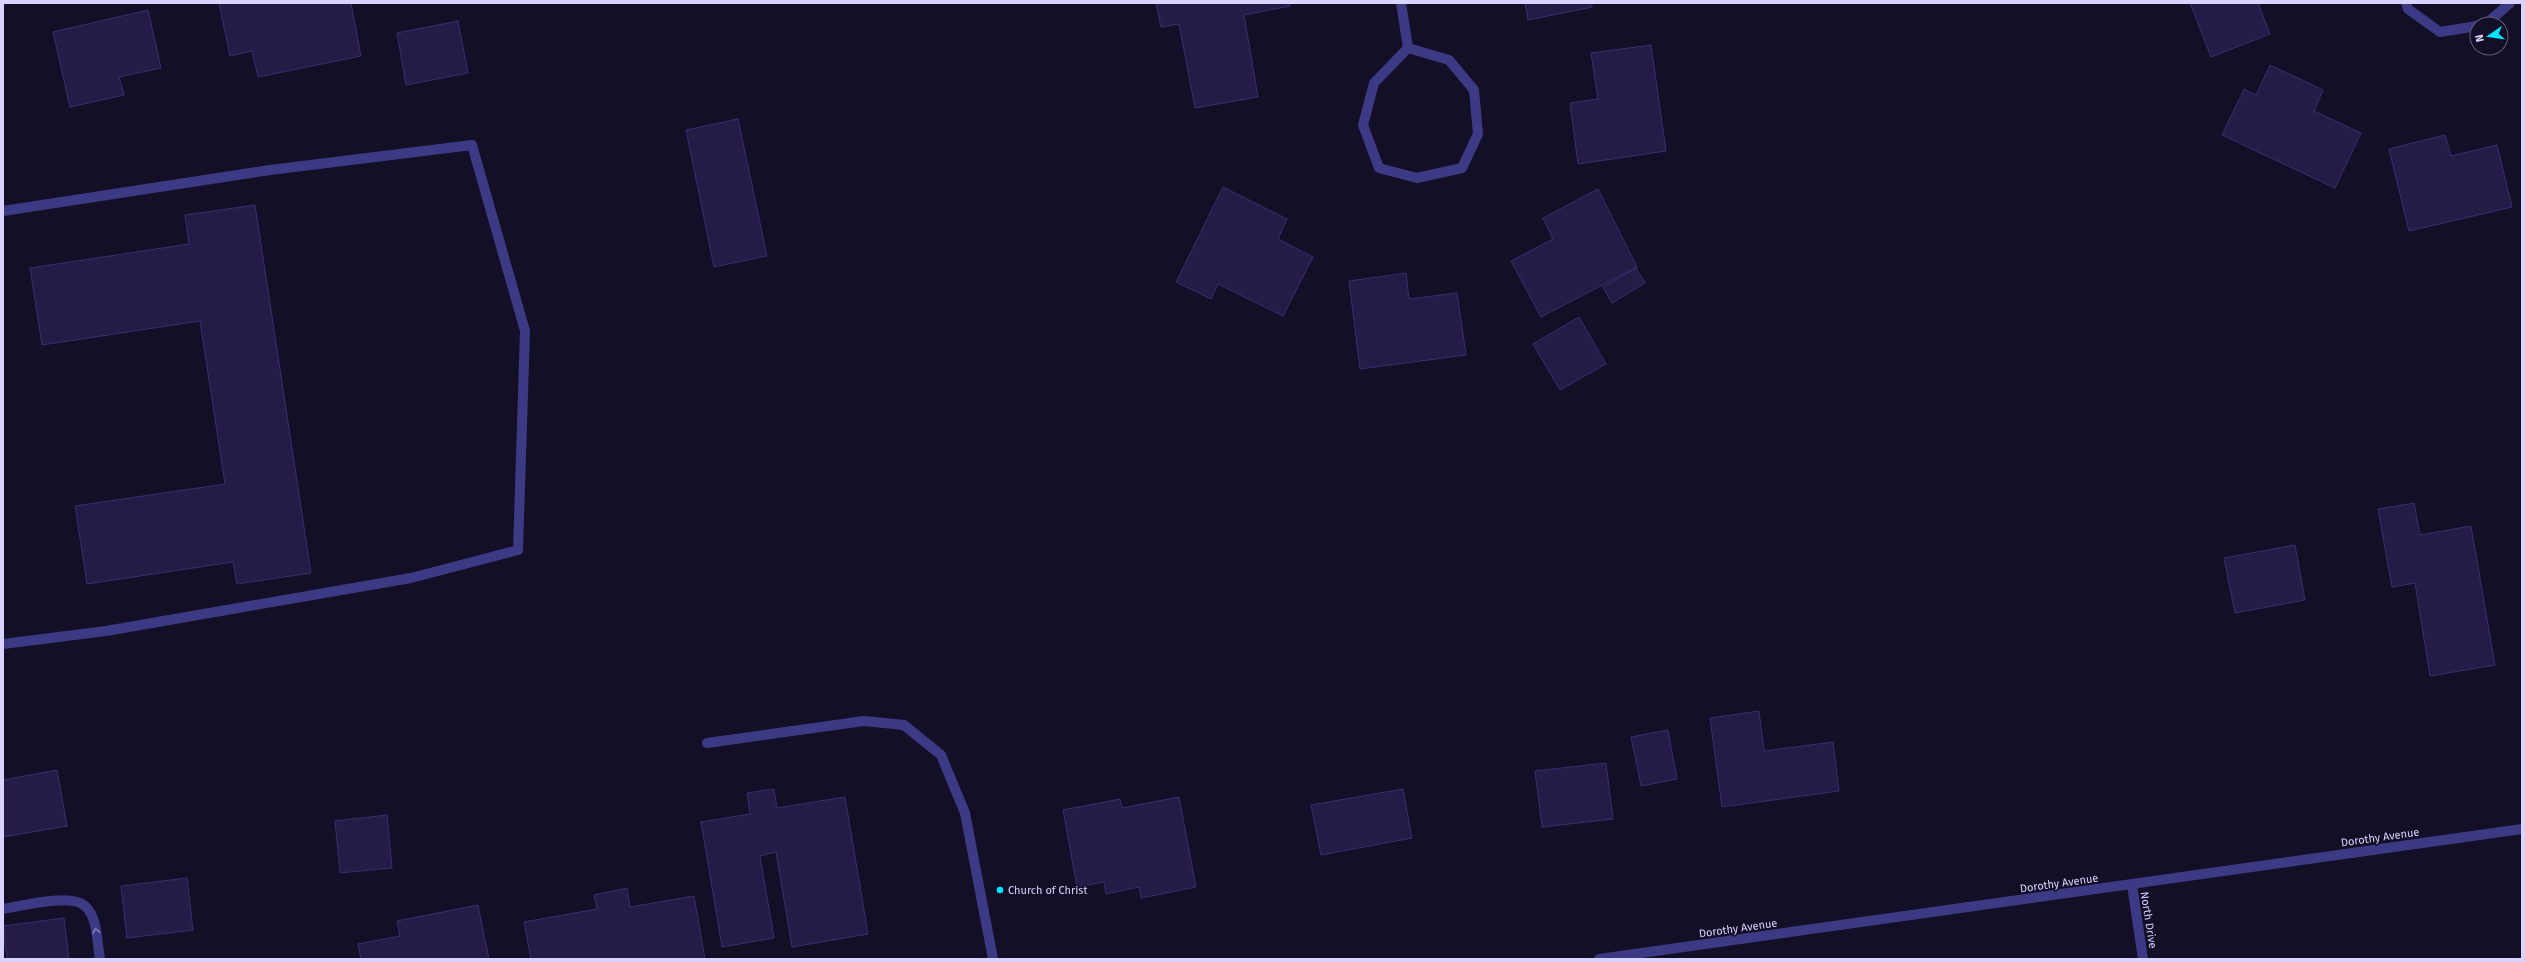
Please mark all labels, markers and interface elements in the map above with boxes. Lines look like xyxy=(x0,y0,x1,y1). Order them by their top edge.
north arrow xyxy=(2469,16,2509,56)
text: N xyxy=(2473,33,2487,43)
street label: Dorothy Avenue xyxy=(2340,826,2420,849)
street label: Dorothy Avenue xyxy=(2019,872,2099,895)
place label: Church of Christ xyxy=(1008,884,1087,897)
marker: Church of Christ xyxy=(995,885,1005,895)
street label: North Drive xyxy=(2138,891,2159,949)
street label: Dorothy Avenue xyxy=(1698,917,1778,940)
one-way arrow xyxy=(92,928,101,934)

